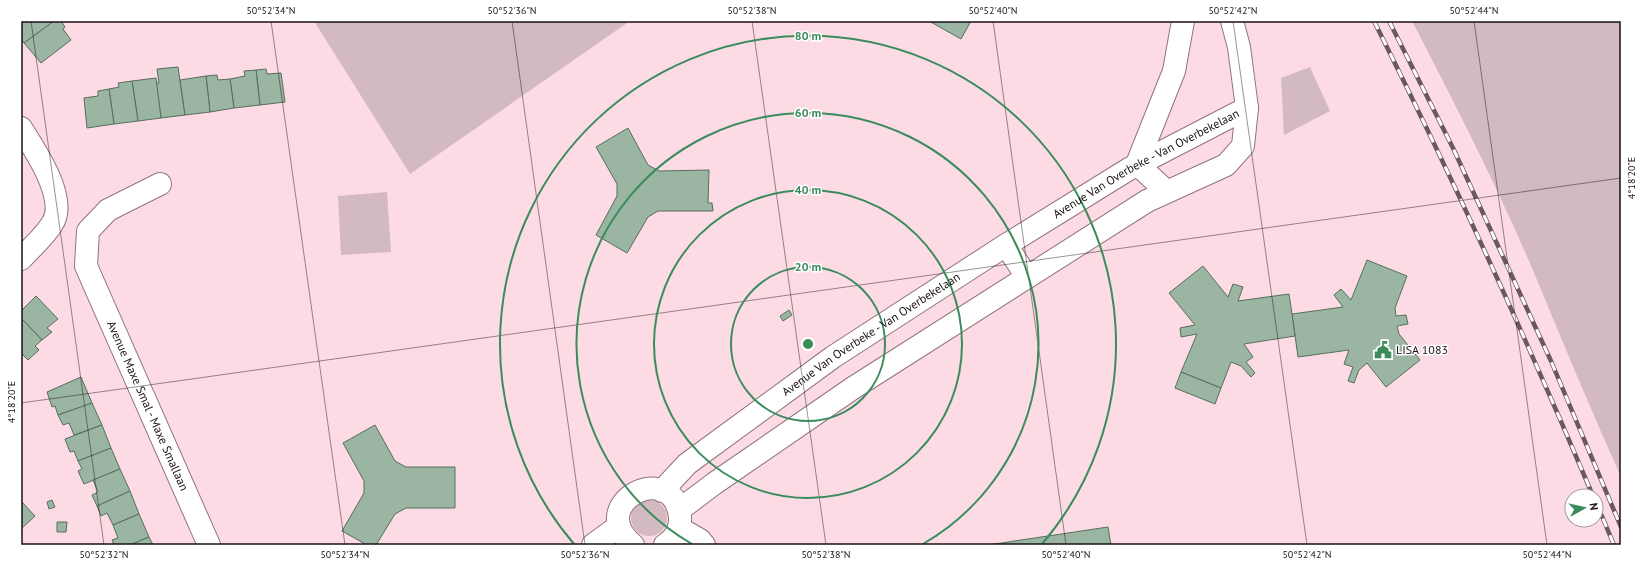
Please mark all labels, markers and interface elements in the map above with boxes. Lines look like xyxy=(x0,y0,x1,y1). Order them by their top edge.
text: 50°52'34"N xyxy=(246,4,296,17)
text: 50°52'36"N xyxy=(487,4,537,17)
text: 50°52'38"N xyxy=(727,4,777,17)
text: 50°52'40"N xyxy=(968,4,1018,17)
text: 50°52'42"N xyxy=(1208,4,1258,17)
text: 50°52'44"N xyxy=(1449,4,1499,17)
text: 80 m xyxy=(795,28,821,43)
text: 60 m xyxy=(795,105,821,120)
street label: Avenue Van Overbeke - Van Overbekelaan xyxy=(1050,105,1242,221)
text: 4°18'20"E xyxy=(1625,157,1638,199)
text: 40 m xyxy=(795,182,821,197)
text: 20 m xyxy=(795,259,821,274)
street label: Avenue Van Overbeke - Van Overbekelaan xyxy=(779,269,963,399)
street label: Avenue Maxe Smal - Maxe Smallaan xyxy=(104,318,192,493)
centre of rings xyxy=(801,337,815,351)
public building icon: LISA 1083 xyxy=(1373,340,1393,360)
place label: LISA 1083 xyxy=(1396,342,1448,357)
text: 4°18'20"E xyxy=(5,381,18,423)
north arrow xyxy=(1564,488,1604,528)
text: N xyxy=(1586,502,1601,511)
text: 50°52'32"N xyxy=(79,548,129,561)
text: 50°52'34"N xyxy=(320,548,370,561)
text: 50°52'36"N xyxy=(560,548,610,561)
text: 50°52'38"N xyxy=(801,548,851,561)
text: 50°52'40"N xyxy=(1041,548,1091,561)
text: 50°52'42"N xyxy=(1282,548,1332,561)
text: 50°52'44"N xyxy=(1522,548,1572,561)

